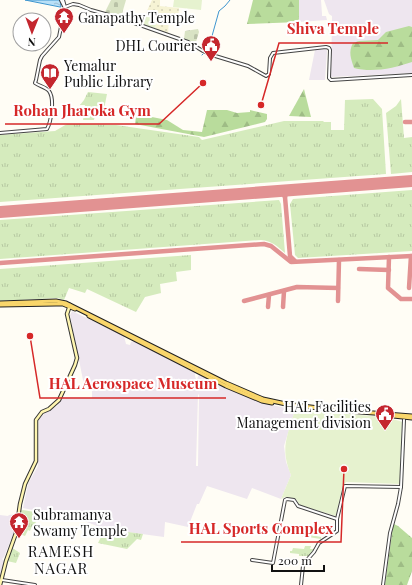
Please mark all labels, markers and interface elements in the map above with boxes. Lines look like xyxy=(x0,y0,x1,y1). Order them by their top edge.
temple icon: Ganapathy Temple xyxy=(53,6,75,34)
place label: Ganapathy Temple xyxy=(78,8,195,27)
north arrow xyxy=(12,12,52,52)
callout: Shiva Temple xyxy=(279,16,388,43)
text: Shiva Temple xyxy=(287,18,380,38)
public building icon: DHL Courier xyxy=(200,34,222,62)
text: N xyxy=(28,35,36,50)
place label: DHL Courier xyxy=(116,36,198,55)
place label: Yemalur Public Library xyxy=(63,56,153,91)
library icon: Yemalur Public Library xyxy=(39,62,61,90)
callout: Rohan Jharoka Gym xyxy=(5,97,159,124)
text: Rohan Jharoka Gym xyxy=(13,100,151,120)
callout: HAL Aerospace Museum xyxy=(40,371,226,398)
text: HAL Aerospace Museum xyxy=(49,373,218,393)
place label: HAL Facilities Management division xyxy=(237,397,372,432)
public building icon: HAL Facilities Management division xyxy=(374,403,396,431)
place label: Subramanya Swamy Temple xyxy=(33,505,127,540)
temple icon: Subramanya Swamy Temple xyxy=(8,511,30,539)
callout: HAL Sports Complex xyxy=(181,515,341,542)
text: HAL Sports Complex xyxy=(189,518,334,538)
district label: RAMESH NAGAR xyxy=(28,541,94,578)
scale bar xyxy=(272,547,324,573)
text: 200 m xyxy=(278,552,312,568)

